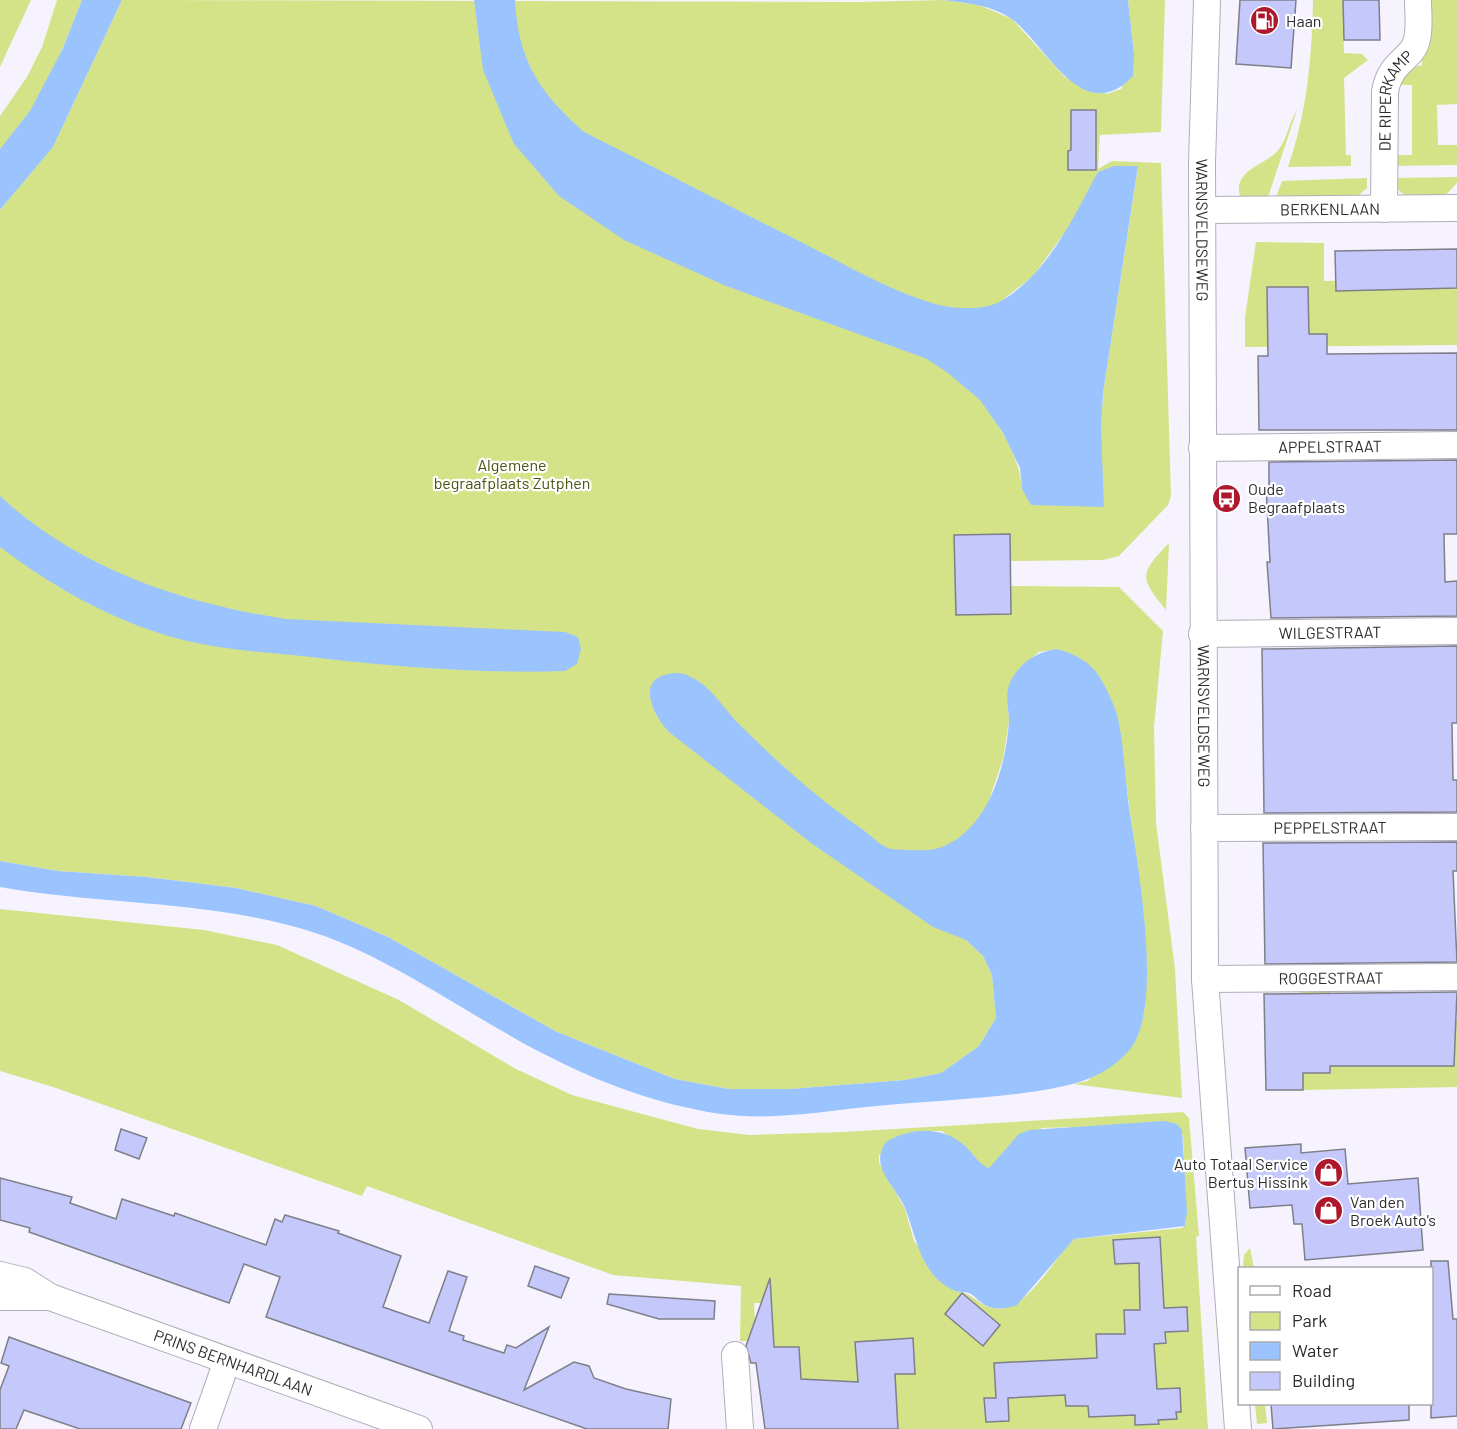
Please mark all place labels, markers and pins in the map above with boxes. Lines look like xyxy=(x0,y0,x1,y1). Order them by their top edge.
fuel station icon: Haan xyxy=(1249,5,1281,37)
place label: Haan xyxy=(1286,11,1321,30)
place label: Oude Begraafplaats xyxy=(1248,479,1345,516)
bus stop icon: Oude Begraafplaats xyxy=(1211,482,1243,514)
place label: Auto Totaal Service Bertus Hissink xyxy=(1174,1154,1308,1191)
shop icon: Auto Totaal Service Bertus Hissink xyxy=(1313,1157,1345,1189)
place label: Van den Broek Auto's xyxy=(1350,1192,1436,1229)
shop icon: Van den Broek Auto's xyxy=(1313,1195,1345,1227)

